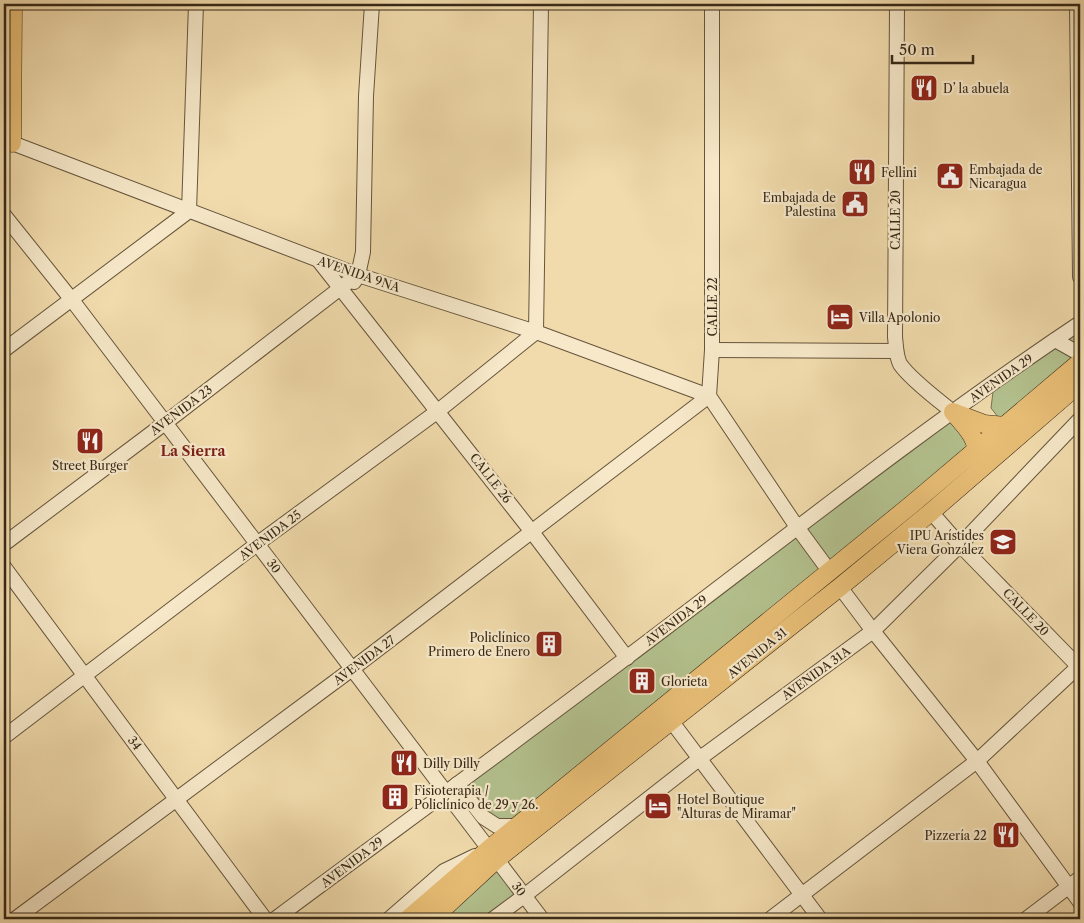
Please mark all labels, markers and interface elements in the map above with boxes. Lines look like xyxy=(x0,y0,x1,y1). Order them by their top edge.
scale bar xyxy=(892,32,973,64)
text: 50 m xyxy=(899,40,935,59)
restaurant icon: D’ la abuela xyxy=(909,73,939,103)
place label: D’ la abuela xyxy=(943,81,1010,96)
restaurant icon: Fellini xyxy=(847,157,877,187)
public building icon: Embajada de Nicaragua xyxy=(935,161,965,191)
place label: Embajada de Nicaragua xyxy=(969,162,1043,191)
place label: Fellini xyxy=(881,165,917,180)
public building icon: Embajada de Palestina xyxy=(840,189,870,219)
place label: Embajada de Palestina xyxy=(763,190,837,219)
street label: CALLE 20 xyxy=(888,190,903,250)
street label: AVENIDA 9NA xyxy=(315,253,403,295)
street label: CALLE 22 xyxy=(705,277,720,337)
hotel icon: Villa Apolonio xyxy=(825,302,855,332)
place label: Villa Apolonio xyxy=(858,310,940,325)
street label: AVENIDA 29 xyxy=(965,351,1036,406)
street label: AVENIDA 23 xyxy=(146,382,215,439)
restaurant icon: Street Burger xyxy=(75,426,105,456)
district label: La Sierra xyxy=(160,442,226,460)
street label: CALLE 26 xyxy=(467,450,515,506)
place label: Street Burger xyxy=(52,458,128,473)
street label: AVENIDA 25 xyxy=(235,507,304,564)
school or university icon: IPU Arístides Viera González xyxy=(988,527,1018,557)
place label: IPU Arístides Viera González xyxy=(896,528,984,557)
street label: 30 xyxy=(264,556,284,576)
street label: CALLE 20 xyxy=(1000,585,1052,639)
street label: AVENIDA 29 xyxy=(641,592,710,649)
street label: AVENIDA 31 xyxy=(724,625,790,682)
building icon: Policlínico Primero de Enero xyxy=(534,629,564,659)
place label: Policlínico Primero de Enero xyxy=(428,630,530,659)
street label: AVENIDA 27 xyxy=(330,632,398,689)
street label: AVENIDA 31A xyxy=(778,642,854,704)
building icon: Glorieta xyxy=(627,666,657,696)
place label: Glorieta xyxy=(661,674,708,689)
street label: 34 xyxy=(125,733,145,753)
restaurant icon: Dilly Dilly xyxy=(389,748,419,778)
place label: Dilly Dilly xyxy=(423,756,480,771)
building icon: Fisioterapia / Policlínico de 29 y 26. xyxy=(380,782,410,812)
place label: Fisioterapia / Policlínico de 29 y 26. xyxy=(414,783,538,812)
hotel icon: Hotel Boutique "Alturas de Miramar" xyxy=(643,791,673,821)
place label: Hotel Boutique "Alturas de Miramar" xyxy=(677,792,796,821)
restaurant icon: Pizzería 22 xyxy=(991,820,1021,850)
place label: Pizzería 22 xyxy=(924,828,987,843)
street label: AVENIDA 29 xyxy=(317,834,386,891)
street label: 30 xyxy=(509,879,529,899)

